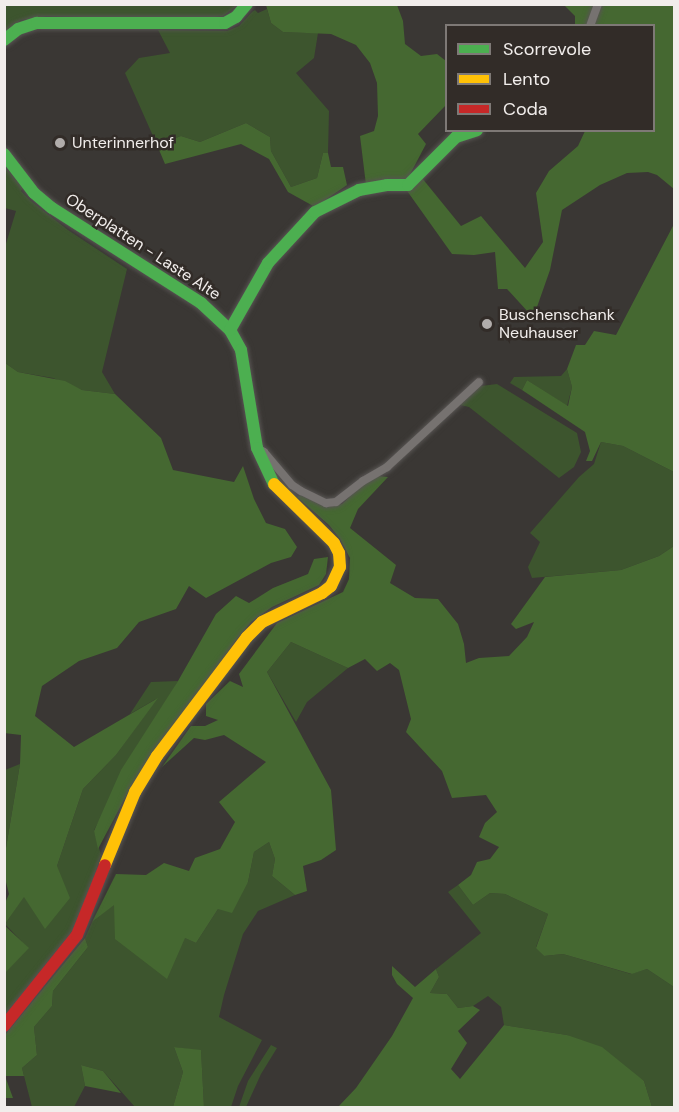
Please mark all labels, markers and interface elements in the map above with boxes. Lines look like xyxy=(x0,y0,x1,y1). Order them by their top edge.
legend xyxy=(445,24,655,132)
text: Scorrevole xyxy=(503,37,591,61)
text: Lento xyxy=(503,67,550,91)
text: Coda xyxy=(503,97,548,121)
place label: Unterinnerhof xyxy=(72,133,174,153)
marker: Unterinnerhof xyxy=(53,136,67,150)
street label: Oberplatten - Laste Alte xyxy=(62,190,224,304)
place label: Buschenschank Neuhauser xyxy=(499,305,615,343)
marker: Buschenschank Neuhauser xyxy=(480,317,494,331)

